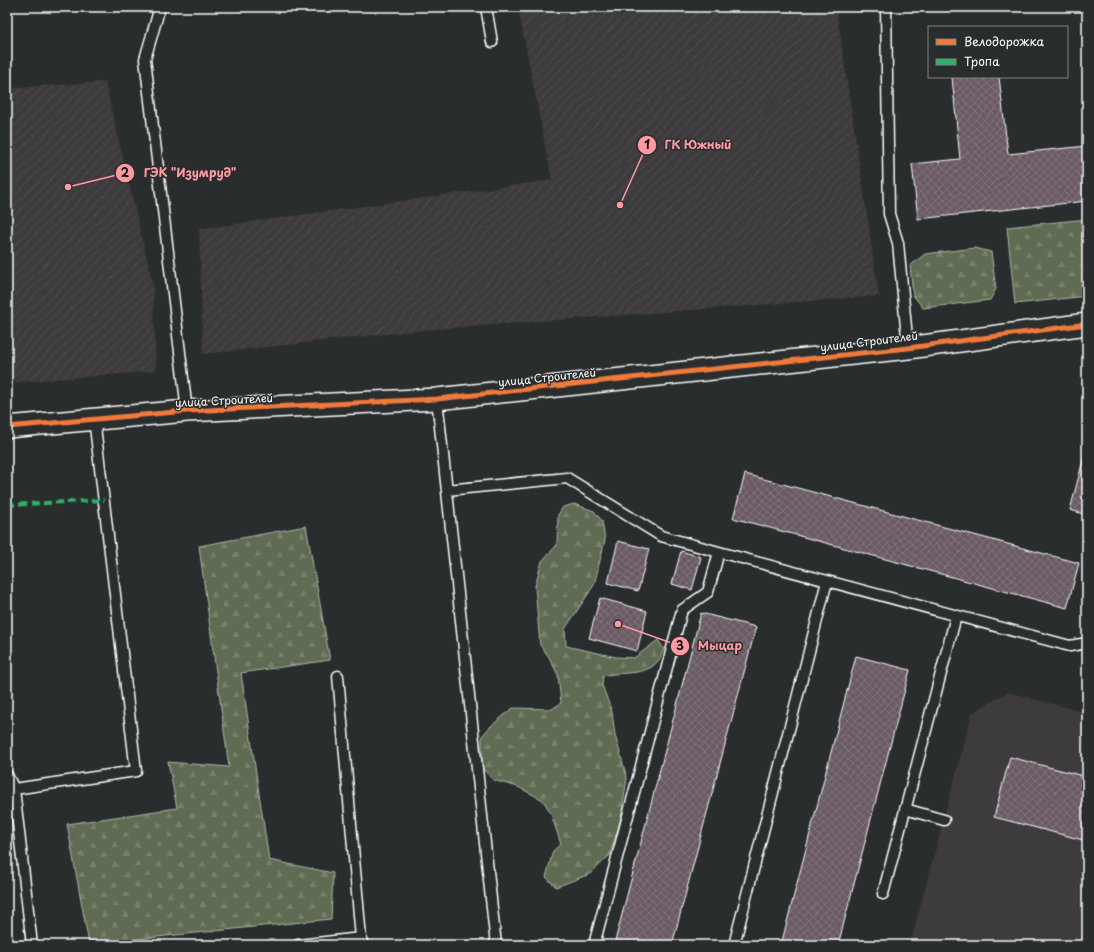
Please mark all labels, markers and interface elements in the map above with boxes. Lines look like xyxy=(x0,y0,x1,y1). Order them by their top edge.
legend xyxy=(928,26,1068,78)
text: Велодорожка xyxy=(964,32,1044,50)
text: Тропа xyxy=(964,52,1000,70)
callout: ГК Южный xyxy=(637,133,740,157)
text: 1 xyxy=(644,135,650,153)
text: ГК Южный xyxy=(664,135,732,153)
callout: ГЭК "Изумруд" xyxy=(115,161,244,185)
text: 2 xyxy=(121,163,130,181)
text: ГЭК "Изумруд" xyxy=(144,163,236,181)
street label: улица Строителей xyxy=(819,327,919,355)
street label: улица Строителей xyxy=(497,363,597,391)
street label: улица Строителей xyxy=(174,389,274,411)
callout: Мыцар xyxy=(670,634,750,658)
text: 3 xyxy=(676,636,684,654)
text: Мыцар xyxy=(698,636,743,654)

